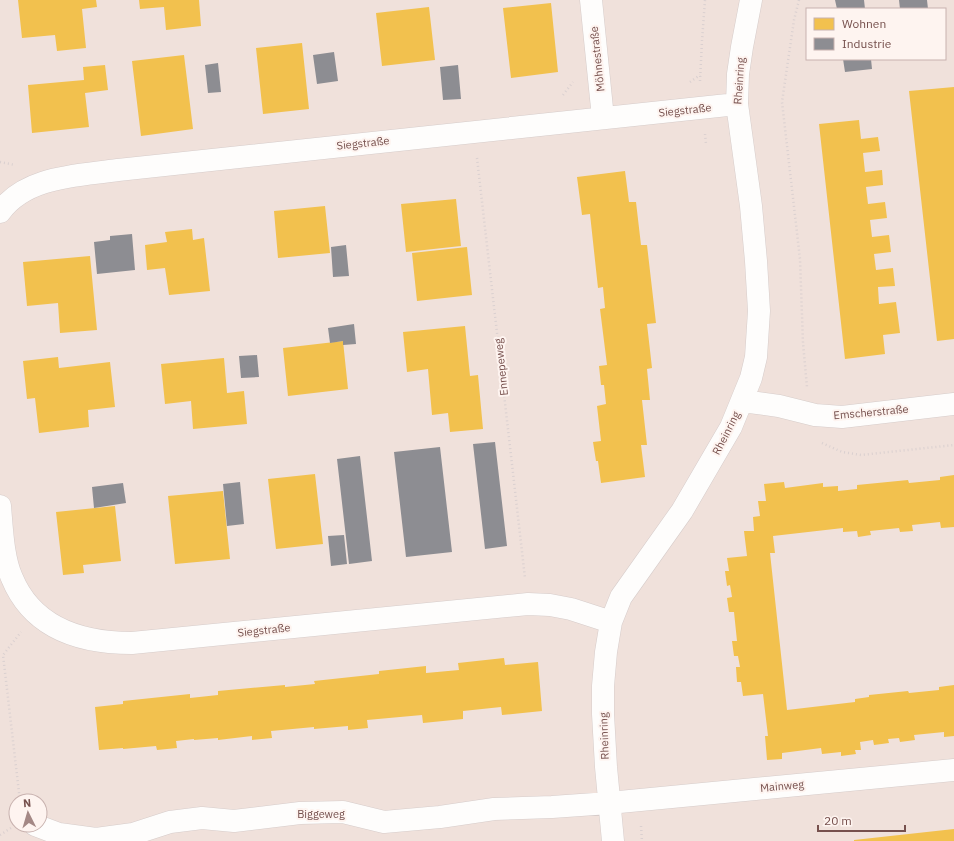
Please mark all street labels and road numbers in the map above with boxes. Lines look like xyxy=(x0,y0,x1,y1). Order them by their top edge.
street label: Möhnestraße xyxy=(587,26,607,92)
street label: Rheinring xyxy=(730,57,748,105)
street label: Siegstraße xyxy=(658,100,712,120)
street label: Siegstraße xyxy=(336,133,390,153)
street label: Ennepeweg xyxy=(491,337,511,396)
street label: Emscherstraße xyxy=(833,402,909,422)
street label: Rheinring xyxy=(709,409,743,457)
street label: Siegstraße xyxy=(237,620,291,640)
street label: Rheinring xyxy=(596,712,612,760)
street label: Mainweg xyxy=(759,777,805,795)
street label: Biggeweg xyxy=(297,807,345,821)

